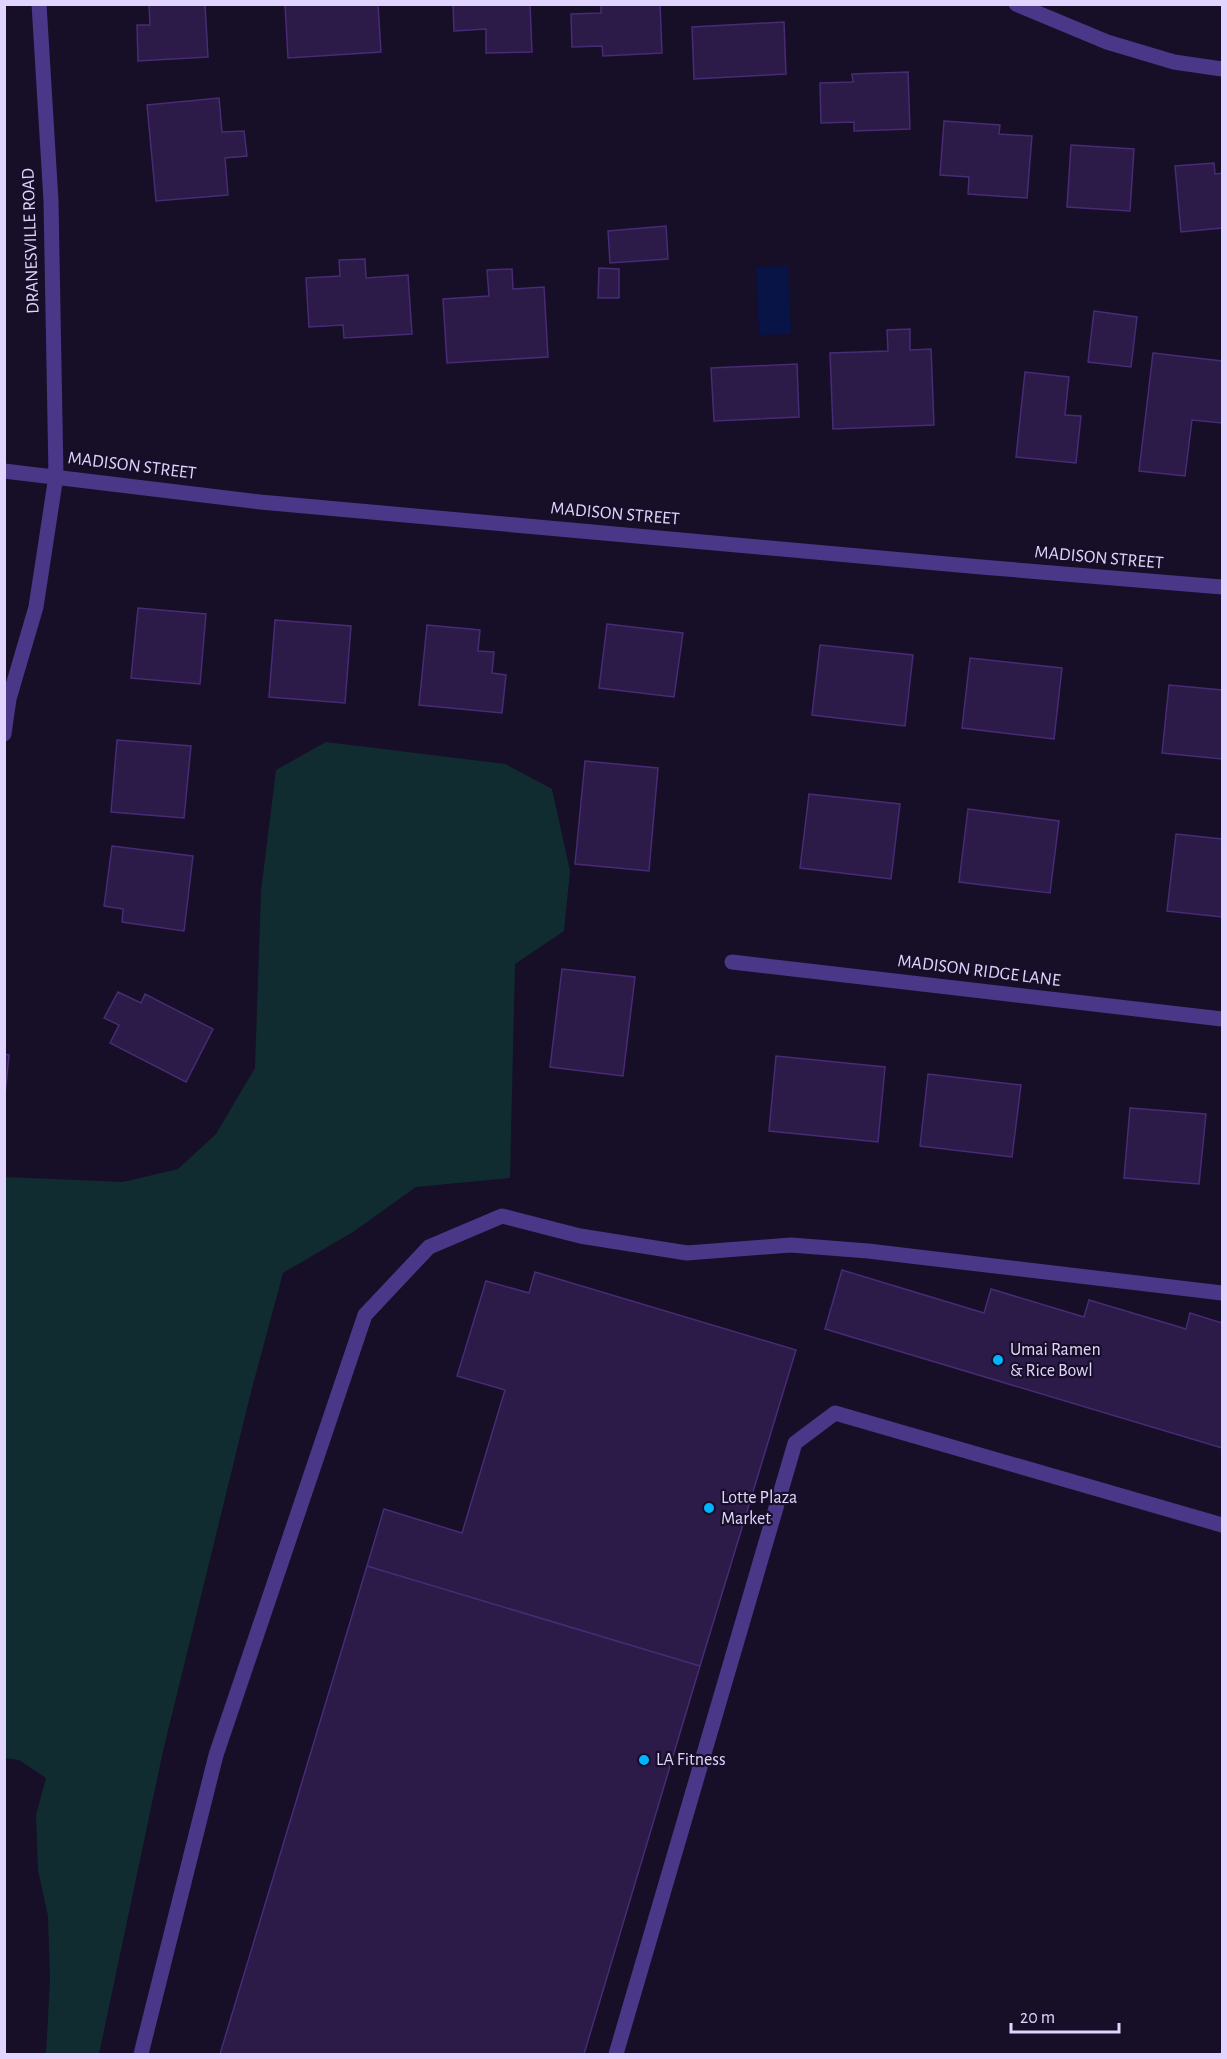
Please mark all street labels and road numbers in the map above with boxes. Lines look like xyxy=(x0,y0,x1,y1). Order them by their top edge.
street label: DRANESVILLE ROAD xyxy=(19,168,43,314)
street label: MADISON STREET xyxy=(67,449,198,483)
street label: MADISON STREET xyxy=(550,499,680,529)
street label: MADISON STREET xyxy=(1034,543,1164,573)
street label: MADISON RIDGE LANE xyxy=(897,952,1062,990)

